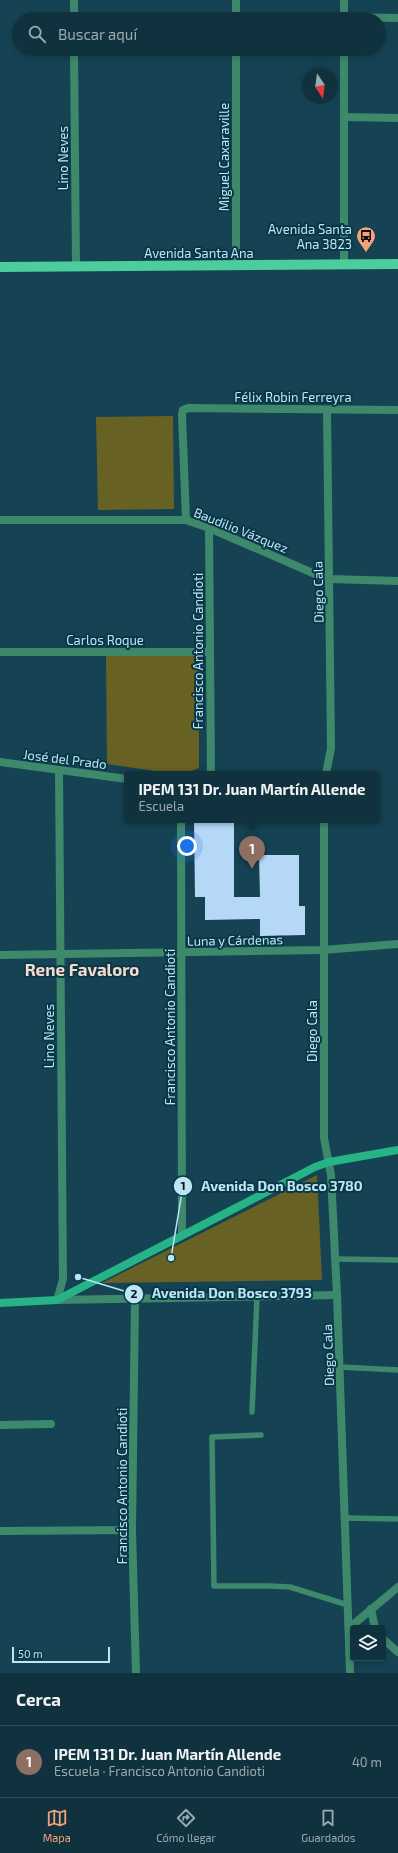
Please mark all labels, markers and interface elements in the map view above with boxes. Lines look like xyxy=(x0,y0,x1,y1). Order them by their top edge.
search box xyxy=(12,12,386,56)
icon: search xyxy=(26,23,48,45)
text: Buscar aquí xyxy=(58,25,137,43)
north arrow xyxy=(302,68,338,104)
street label: Miguel Caxaraville xyxy=(216,103,232,211)
street label: Lino Neves xyxy=(55,126,71,190)
place label: Avenida Santa Ana 3823 xyxy=(268,221,352,252)
bus stop icon: Avenida Santa Ana 3823 xyxy=(355,225,377,253)
street label: Avenida Santa Ana xyxy=(144,245,254,261)
street label: Félix Robin Ferreyra xyxy=(234,389,352,405)
street label: Baudilio Vázquez xyxy=(192,504,290,556)
street label: Diego Cala xyxy=(309,561,327,623)
street label: Francisco Antonio Candioti xyxy=(190,573,206,729)
street label: Carlos Roque xyxy=(66,632,144,648)
street label: José del Prado xyxy=(22,746,108,772)
popup xyxy=(124,771,380,823)
text: IPEM 131 Dr. Juan Martín Allende xyxy=(138,780,366,798)
text: Escuela xyxy=(138,798,184,814)
your location xyxy=(177,836,197,856)
pin: 1 xyxy=(239,836,265,869)
street label: Luna y Cárdenas xyxy=(187,931,283,949)
street label: Francisco Antonio Candioti xyxy=(162,949,178,1105)
district label: Rene Favaloro xyxy=(25,959,139,979)
street label: Diego Cala xyxy=(304,1000,320,1062)
street label: Lino Neves xyxy=(41,1004,57,1068)
callout: Avenida Don Bosco 3780 xyxy=(173,1173,370,1199)
text: Avenida Don Bosco 3780 xyxy=(201,1177,363,1194)
text: 1 xyxy=(180,1178,186,1192)
callout: Avenida Don Bosco 3793 xyxy=(124,1281,320,1307)
text: Avenida Don Bosco 3793 xyxy=(152,1284,312,1301)
text: 2 xyxy=(131,1286,138,1300)
street label: Diego Cala xyxy=(319,1324,337,1386)
street label: Francisco Antonio Candioti xyxy=(114,1408,130,1564)
map controls xyxy=(350,1625,386,1661)
button: layers xyxy=(350,1625,386,1661)
scale bar xyxy=(12,1645,110,1664)
text: 50 m xyxy=(18,1647,43,1660)
text: Cerca xyxy=(16,1689,61,1709)
text: IPEM 131 Dr. Juan Martín Allende xyxy=(54,1745,281,1763)
text: 1 xyxy=(26,1754,32,1770)
text: 40 m xyxy=(352,1754,382,1770)
text: Escuela · Francisco Antonio Candioti xyxy=(54,1763,265,1779)
tab: Mapa xyxy=(43,1807,71,1844)
tab: Cómo llegar xyxy=(156,1807,216,1844)
tab: Guardados xyxy=(301,1807,355,1844)

